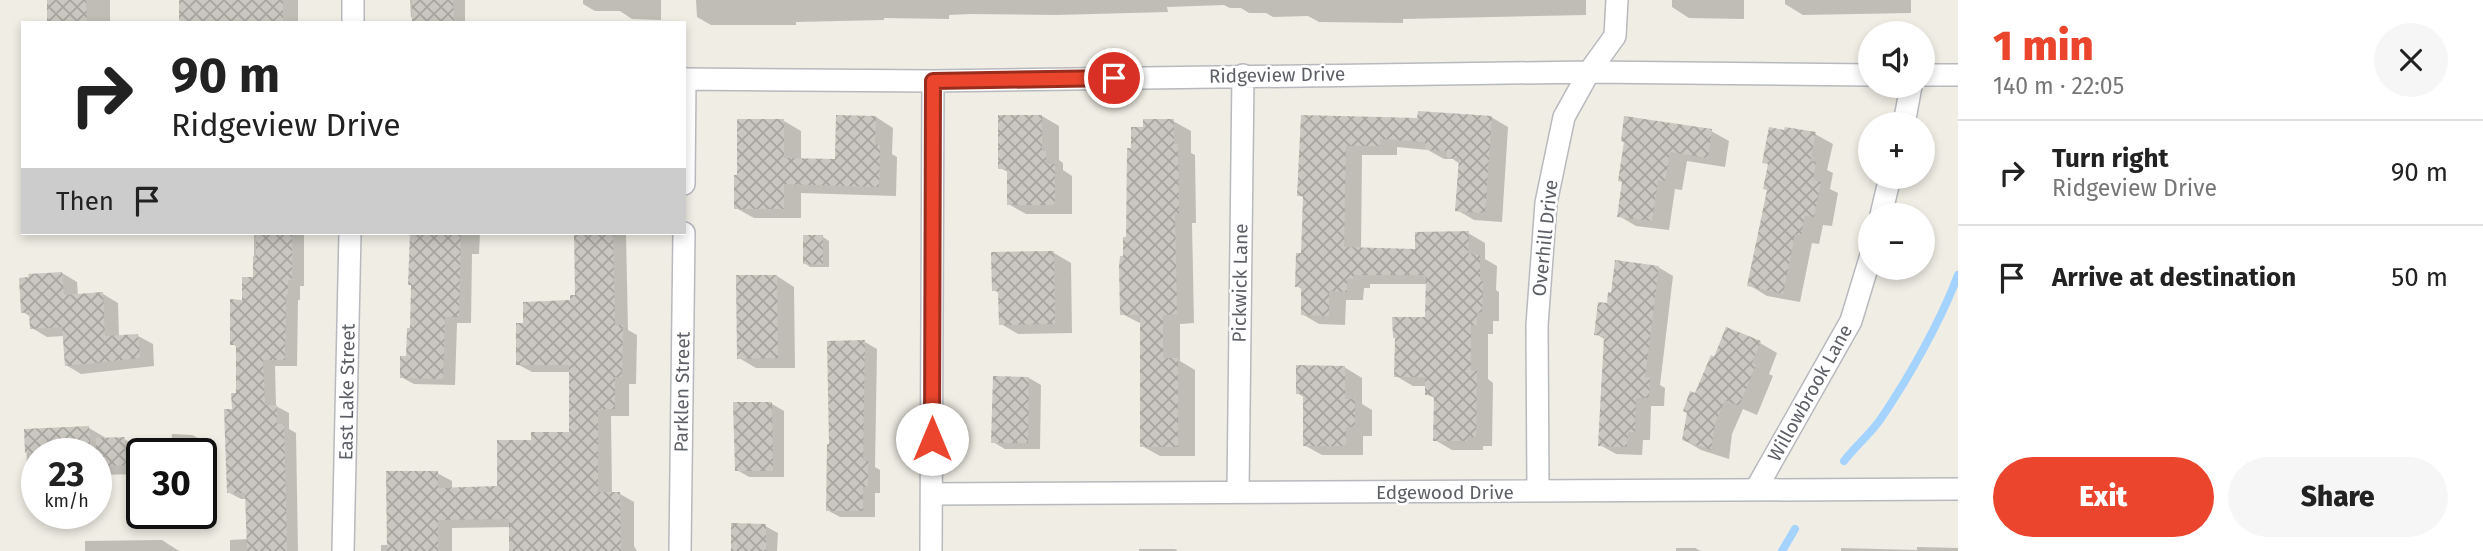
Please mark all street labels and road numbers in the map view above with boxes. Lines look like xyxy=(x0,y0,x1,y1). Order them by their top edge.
street label: Ridgeview Drive xyxy=(1209,62,1345,88)
street label: Overhill Drive xyxy=(1527,178,1563,298)
street label: Pickwick Lane xyxy=(1227,223,1253,343)
street label: Willowbrook Lane xyxy=(1763,321,1857,465)
street label: East Lake Street xyxy=(334,323,360,461)
street label: Parklen Street xyxy=(669,331,695,453)
street label: Edgewood Drive xyxy=(1376,481,1514,504)

